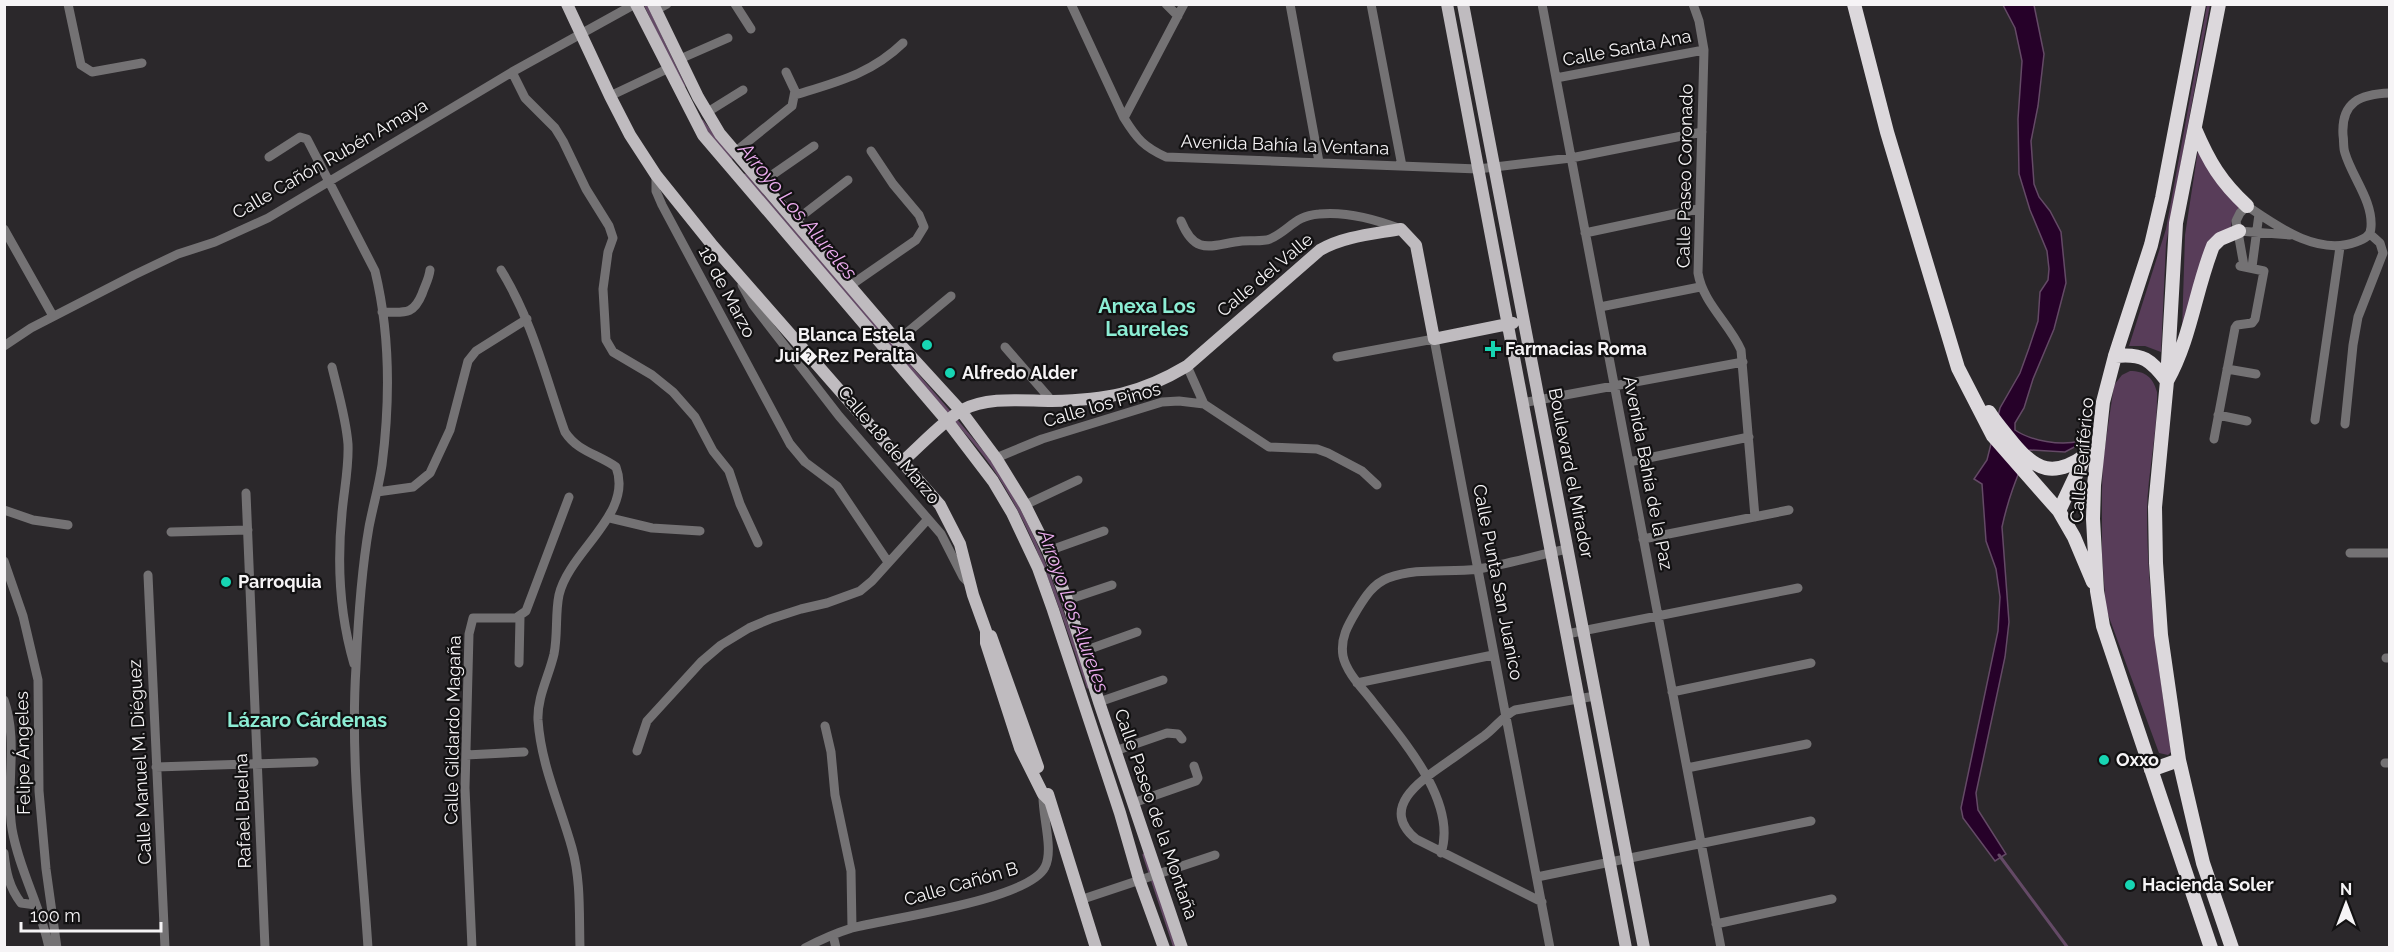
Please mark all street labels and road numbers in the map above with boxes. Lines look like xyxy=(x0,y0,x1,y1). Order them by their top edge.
street label: Calle Santa Ana xyxy=(1561,25,1693,70)
street label: Calle Paseo Coronado xyxy=(1672,83,1697,268)
street label: Calle Cañón Rubén Amaya xyxy=(229,94,431,223)
street label: Avenida Bahía la Ventana xyxy=(1180,130,1390,159)
street label: Calle del Valle xyxy=(1212,228,1317,321)
street label: 18 de Marzo xyxy=(695,242,760,341)
street label: Avenida Bahía de la Paz xyxy=(1619,374,1678,572)
street label: Calle los Pinos xyxy=(1041,378,1163,431)
street label: Calle 18 de Marzo xyxy=(834,381,945,508)
street label: Boulevard el Mirador xyxy=(1545,386,1598,561)
street label: Calle Periférico xyxy=(2066,396,2097,524)
street label: Calle Punta San Juanico xyxy=(1469,482,1528,682)
street label: Calle Gildardo Magaña xyxy=(440,635,465,825)
street label: Calle Manuel M. Diéguez xyxy=(124,659,155,865)
street label: Felipe Ángeles xyxy=(10,691,34,815)
street label: Calle Paseo de la Montaña xyxy=(1111,706,1202,922)
street label: Rafael Buelna xyxy=(230,753,255,869)
street label: Calle Cañón B xyxy=(901,857,1020,910)

